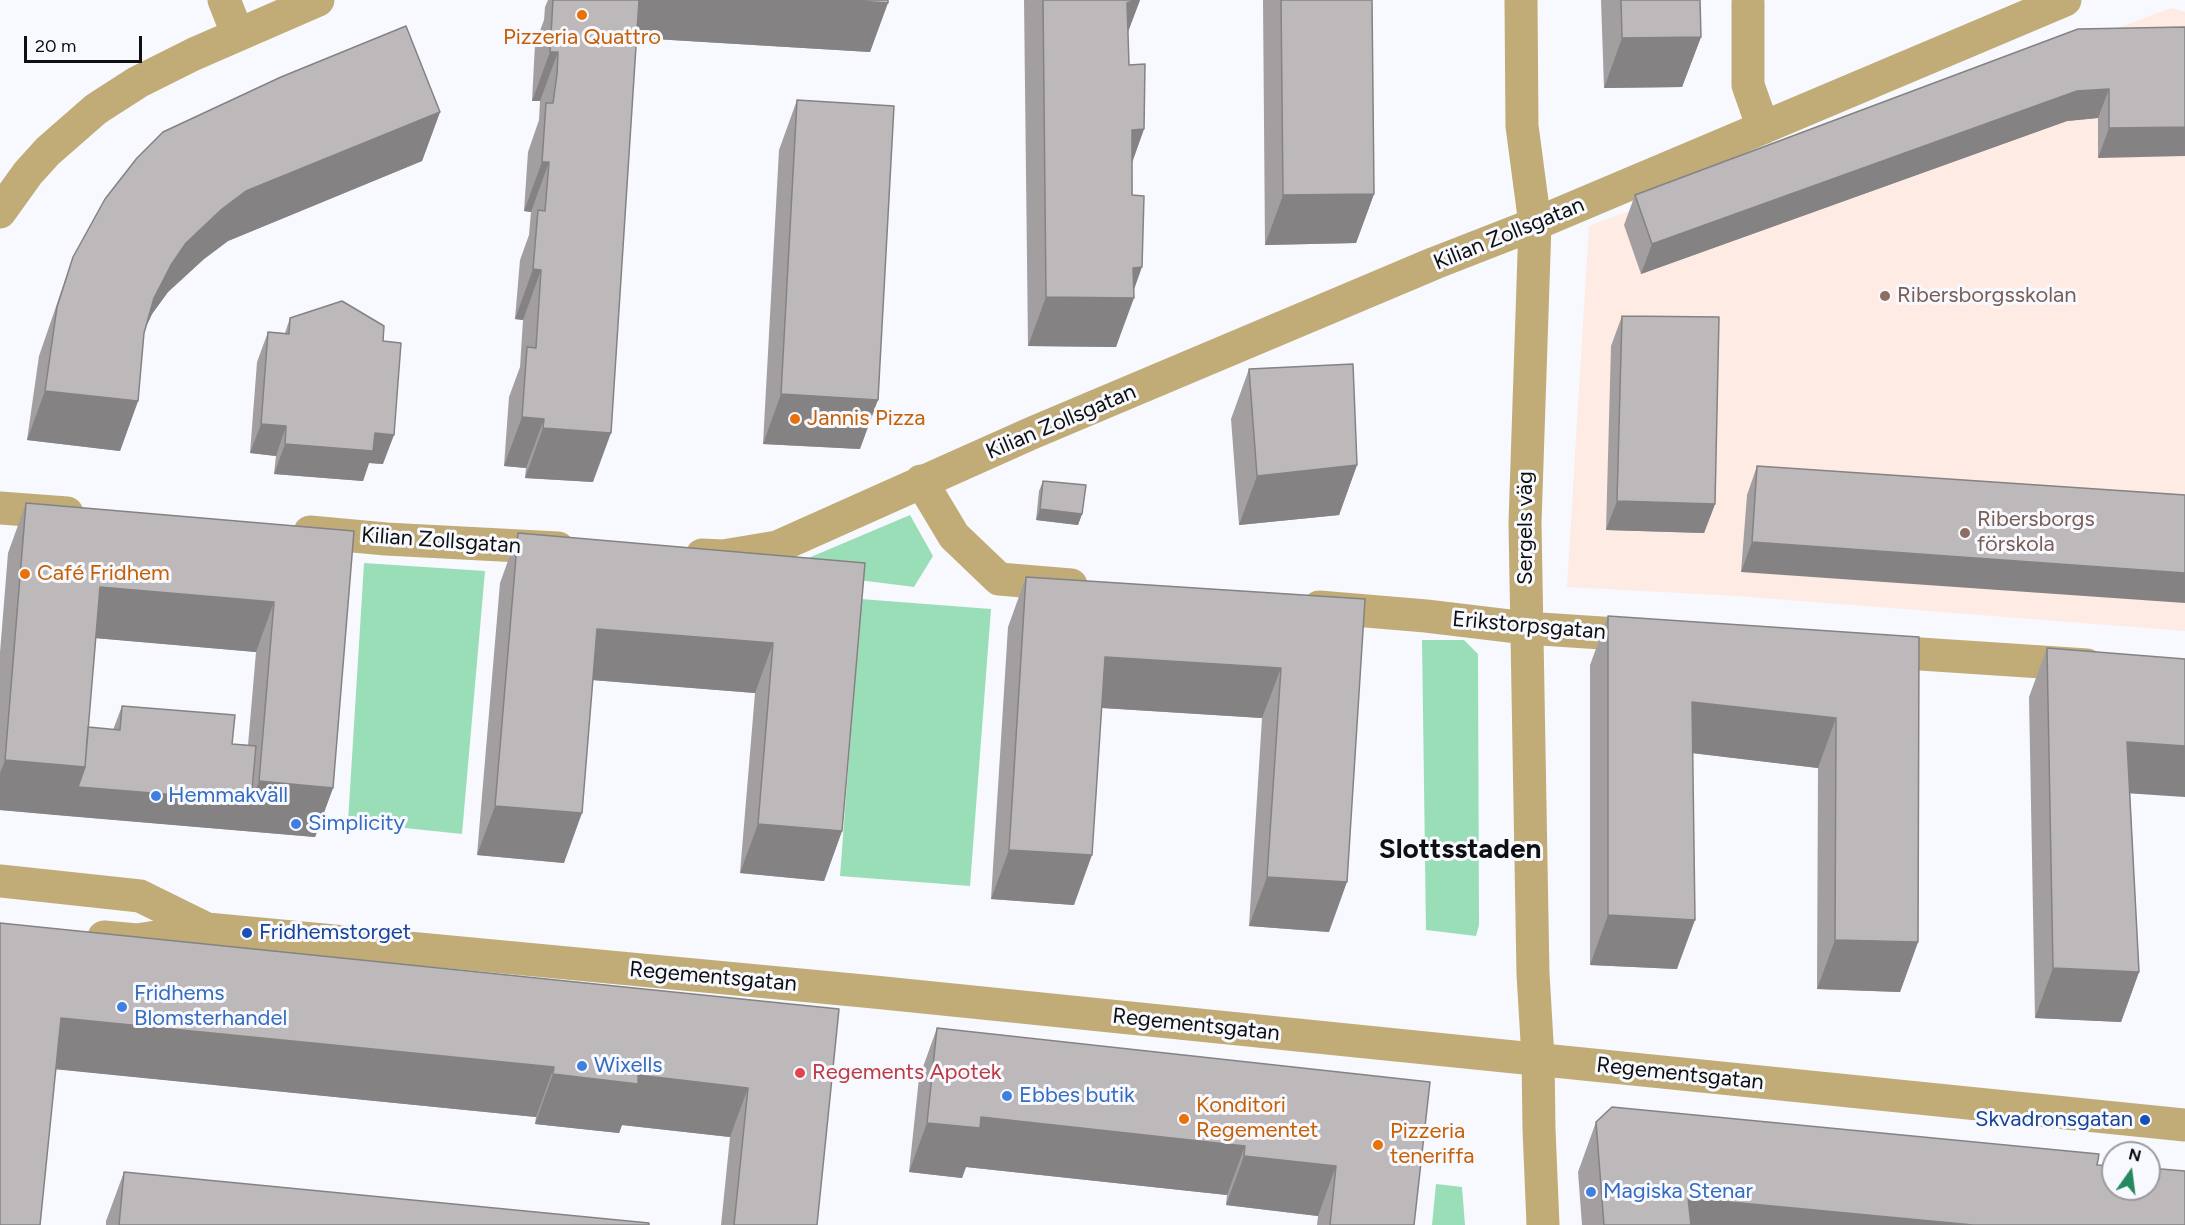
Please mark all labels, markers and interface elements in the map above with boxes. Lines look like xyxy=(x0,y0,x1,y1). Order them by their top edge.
marker: Pizzeria Quattro xyxy=(575,8,589,22)
scale bar xyxy=(27,24,146,62)
place label: Pizzeria Quattro xyxy=(503,25,661,51)
text: 20 m xyxy=(35,35,76,57)
street label: Kilian Zollsgatan xyxy=(1430,192,1588,276)
place label: Ribersborgsskolan xyxy=(1897,283,2076,309)
marker: Ribersborgsskolan xyxy=(1878,289,1892,303)
street label: Kilian Zollsgatan xyxy=(982,379,1140,465)
place label: Jannis Pizza xyxy=(807,406,926,432)
marker: Jannis Pizza xyxy=(788,412,802,426)
street label: Sergels väg xyxy=(1513,471,1539,585)
place label: Ribersborgs förskola xyxy=(1977,507,2095,558)
street label: Kilian Zollsgatan xyxy=(360,522,522,560)
marker: Ribersborgs förskola xyxy=(1958,526,1972,540)
place label: Café Fridhem xyxy=(37,561,170,587)
marker: Café Fridhem xyxy=(18,567,32,581)
street label: Erikstorpsgatan xyxy=(1451,606,1607,646)
place label: Hemmakväll xyxy=(168,783,288,809)
marker: Hemmakväll xyxy=(149,789,163,803)
place label: Simplicity xyxy=(308,811,405,837)
marker: Simplicity xyxy=(289,817,303,831)
district label: Slottsstaden xyxy=(1379,833,1541,867)
place label: Fridhemstorget xyxy=(259,920,411,946)
marker: Fridhemstorget xyxy=(240,926,254,940)
street label: Regementsgatan xyxy=(628,957,798,997)
place label: Fridhems Blomsterhandel xyxy=(134,981,287,1032)
marker: Fridhems Blomsterhandel xyxy=(115,1000,129,1014)
street label: Regementsgatan xyxy=(1111,1003,1281,1047)
street label: Regementsgatan xyxy=(1595,1052,1765,1096)
place label: Wixells xyxy=(594,1053,663,1079)
marker: Wixells xyxy=(575,1059,589,1073)
place label: Regements Apotek xyxy=(812,1060,1001,1086)
marker: Regements Apotek xyxy=(793,1066,807,1080)
place label: Ebbes butik xyxy=(1019,1083,1135,1109)
marker: Ebbes butik xyxy=(1000,1089,1014,1103)
place label: Konditori Regementet xyxy=(1196,1093,1318,1144)
place label: Skvadronsgatan xyxy=(1975,1107,2133,1133)
marker: Konditori Regementet xyxy=(1177,1112,1191,1126)
marker: Skvadronsgatan xyxy=(2138,1113,2152,1127)
place label: Pizzeria teneriffa xyxy=(1390,1119,1474,1170)
marker: Pizzeria teneriffa xyxy=(1371,1138,1385,1152)
north arrow xyxy=(2101,1141,2161,1201)
text: N xyxy=(2127,1144,2143,1166)
place label: Magiska Stenar xyxy=(1603,1179,1753,1205)
marker: Magiska Stenar xyxy=(1584,1185,1598,1199)

